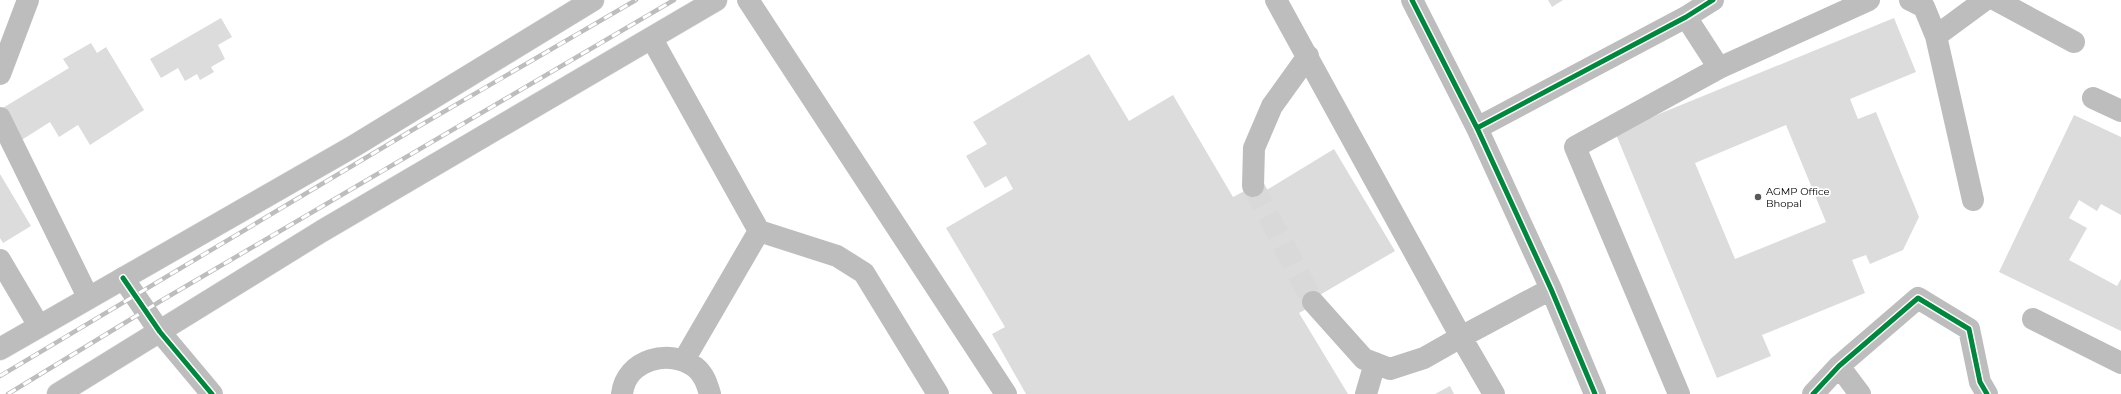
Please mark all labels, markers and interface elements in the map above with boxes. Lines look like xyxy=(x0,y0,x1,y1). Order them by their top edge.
place label: AGMP Office Bhopal xyxy=(1766,185,1830,210)
marker: AGMP Office Bhopal xyxy=(1753,192,1763,202)

